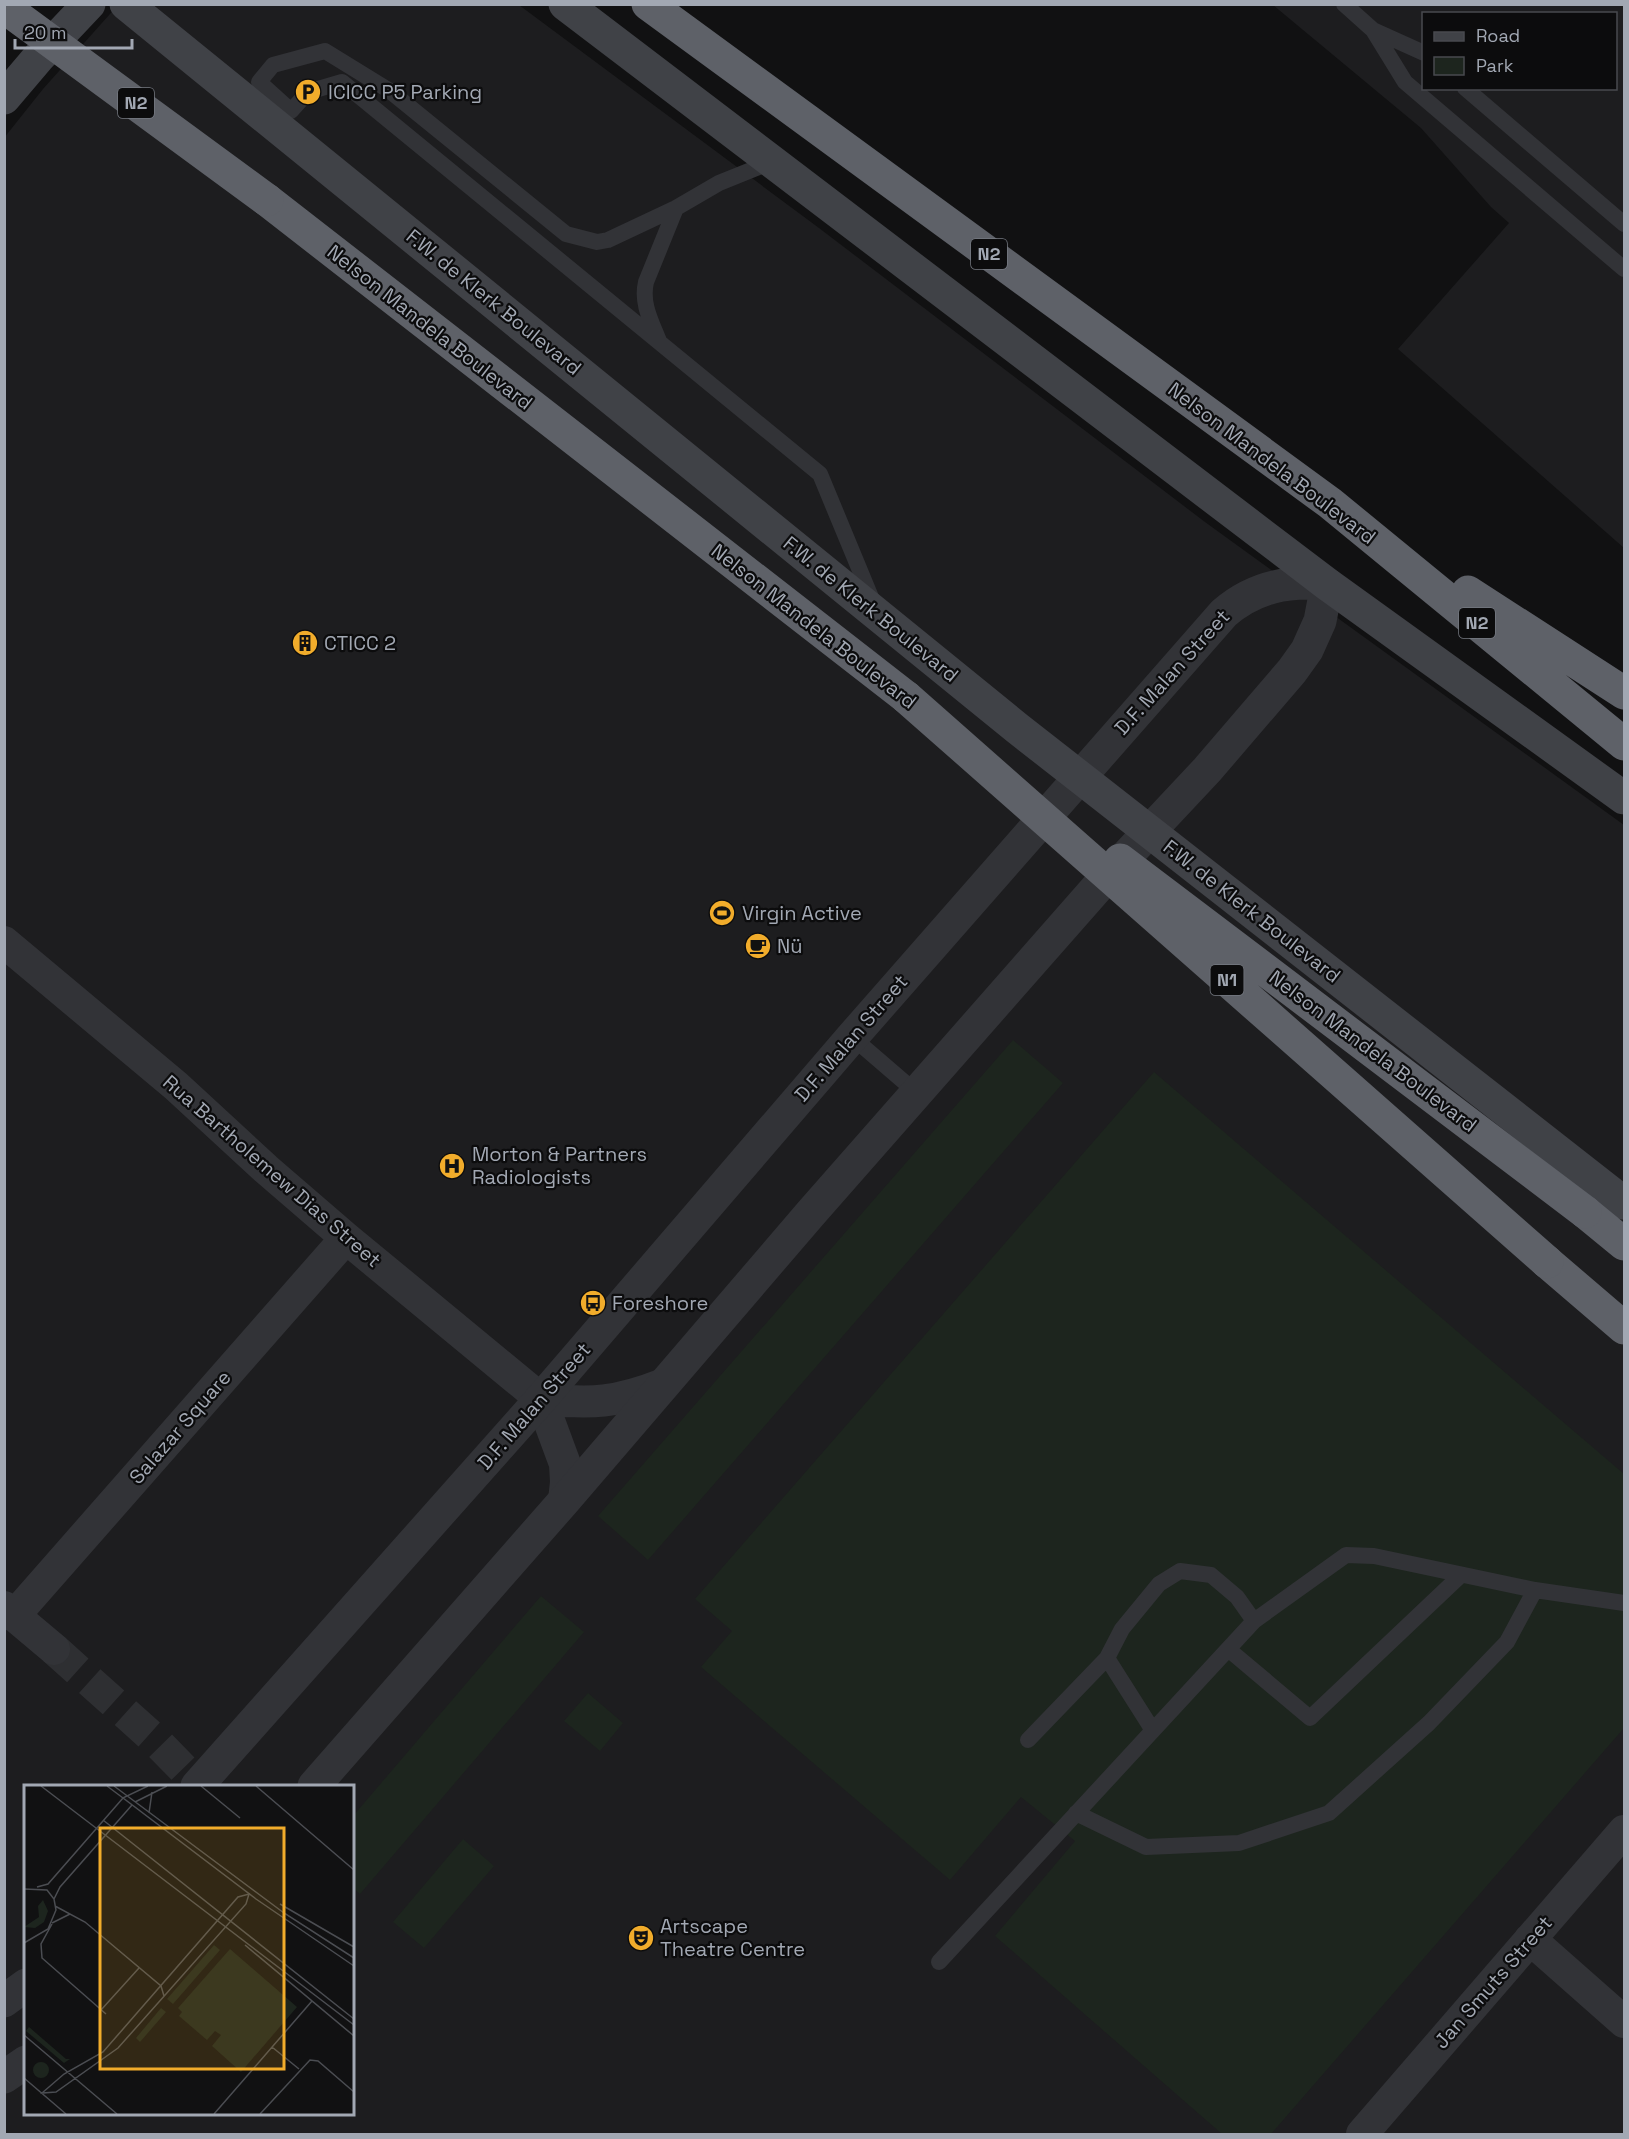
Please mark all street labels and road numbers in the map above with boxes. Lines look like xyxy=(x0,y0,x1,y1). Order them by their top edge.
road number: N2 xyxy=(118,88,154,118)
street label: F.W. de Klerk Boulevard xyxy=(401,223,587,381)
street label: Nelson Mandela Boulevard xyxy=(322,239,538,415)
road number: N2 xyxy=(971,239,1007,269)
street label: Nelson Mandela Boulevard xyxy=(1163,376,1381,550)
street label: F.W. de Klerk Boulevard xyxy=(778,530,964,688)
street label: Nelson Mandela Boulevard xyxy=(706,538,922,714)
street label: D.F. Malan Street xyxy=(1109,604,1235,740)
road number: N2 xyxy=(1459,608,1495,638)
street label: F.W. de Klerk Boulevard xyxy=(1158,834,1346,988)
street label: Nelson Mandela Boulevard xyxy=(1264,964,1482,1138)
road number: N1 xyxy=(1210,965,1244,995)
street label: D.F. Malan Street xyxy=(789,969,913,1107)
street label: Rua Bartholemew Dias Street xyxy=(158,1069,386,1273)
street label: D.F. Malan Street xyxy=(472,1337,596,1475)
street label: Salazar Square xyxy=(123,1365,237,1489)
street label: Jan Smuts Street xyxy=(1428,1910,1558,2054)

